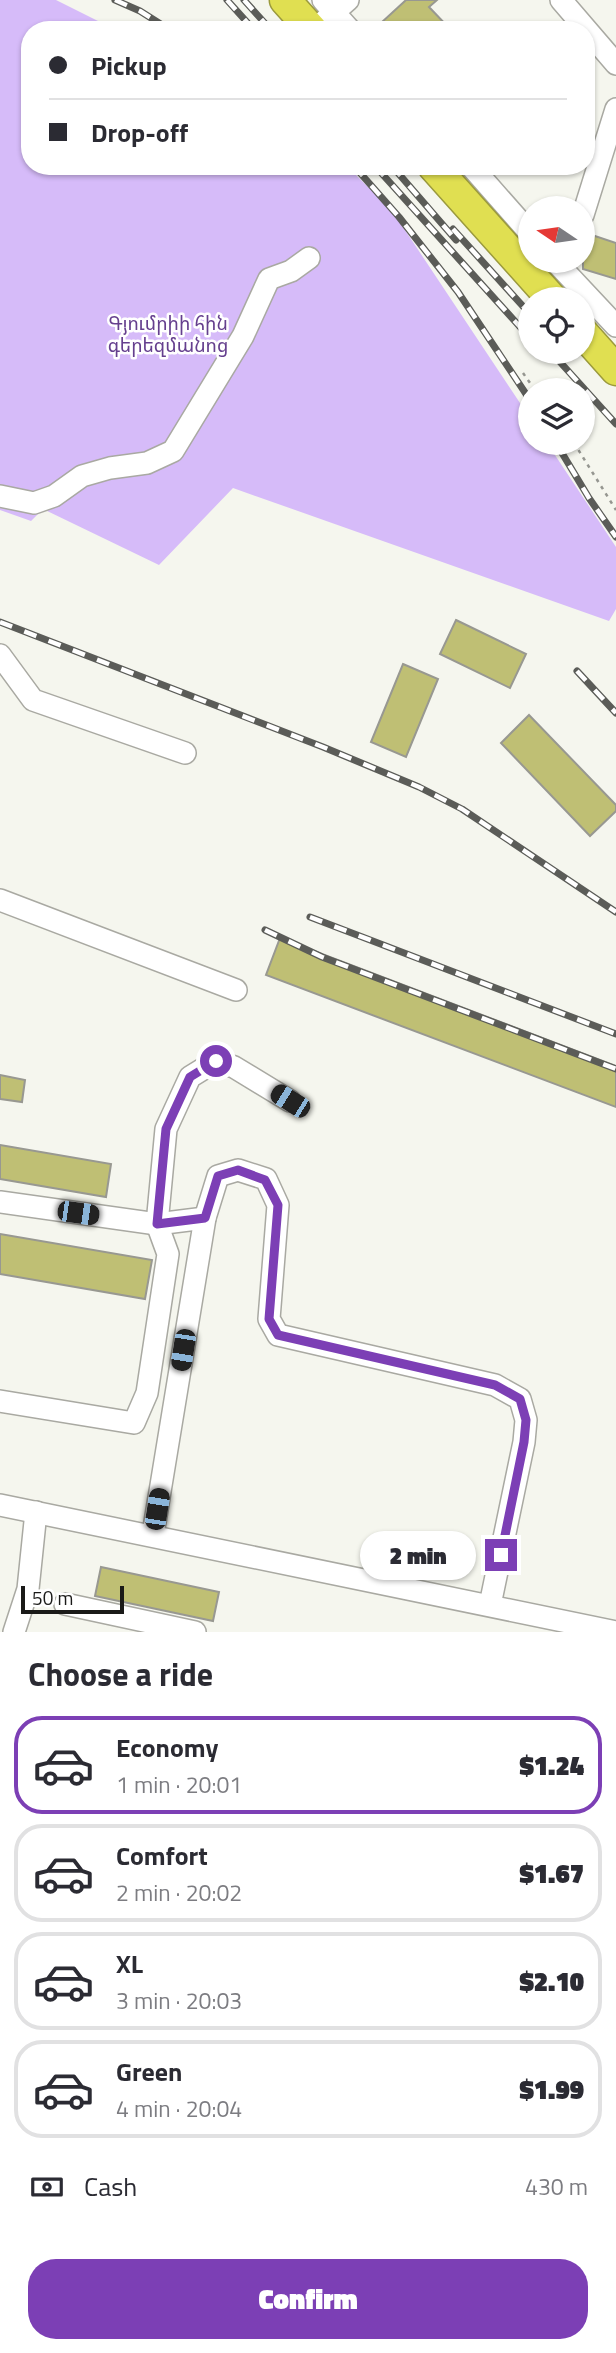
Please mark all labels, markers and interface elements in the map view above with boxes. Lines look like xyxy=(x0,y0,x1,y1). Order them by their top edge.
text: Pickup xyxy=(91,46,167,85)
text: Drop-off xyxy=(91,113,188,152)
north arrow xyxy=(518,196,595,273)
map controls xyxy=(518,196,595,455)
button: locate xyxy=(518,287,595,364)
park label: Գյումրիի հին գերեզմանոց xyxy=(108,308,228,359)
button: layers xyxy=(518,378,595,455)
route start xyxy=(200,1045,232,1077)
car xyxy=(267,1081,314,1121)
car xyxy=(56,1200,101,1226)
car xyxy=(170,1328,197,1372)
car xyxy=(144,1487,171,1531)
callout: 2 min xyxy=(361,1530,476,1580)
text: 2 min xyxy=(389,1538,447,1573)
route end xyxy=(485,1539,517,1571)
scale bar xyxy=(21,1583,124,1615)
text: 50 m xyxy=(32,1583,73,1612)
text: Choose a ride xyxy=(28,1650,213,1698)
text: Economy xyxy=(116,1728,218,1767)
icon: car xyxy=(32,1734,95,1797)
text: $1.24 xyxy=(519,1746,584,1785)
text: 1 min · 20:01 xyxy=(116,1767,242,1802)
text: Comfort xyxy=(116,1836,208,1875)
icon: car xyxy=(32,1842,95,1905)
text: $1.67 xyxy=(519,1854,584,1893)
text: 2 min · 20:02 xyxy=(116,1875,242,1910)
text: XL xyxy=(116,1944,143,1983)
icon: car xyxy=(32,1950,95,2013)
text: $2.10 xyxy=(519,1962,584,2001)
text: 3 min · 20:03 xyxy=(116,1983,242,2018)
text: Green xyxy=(116,2052,182,2091)
icon: car xyxy=(32,2058,95,2121)
text: $1.99 xyxy=(519,2070,584,2109)
text: 4 min · 20:04 xyxy=(116,2091,242,2126)
text: Cash xyxy=(84,2167,137,2206)
icon: cash xyxy=(28,2168,66,2206)
text: 430 m xyxy=(525,2169,588,2204)
button: Confirm xyxy=(28,2259,588,2339)

